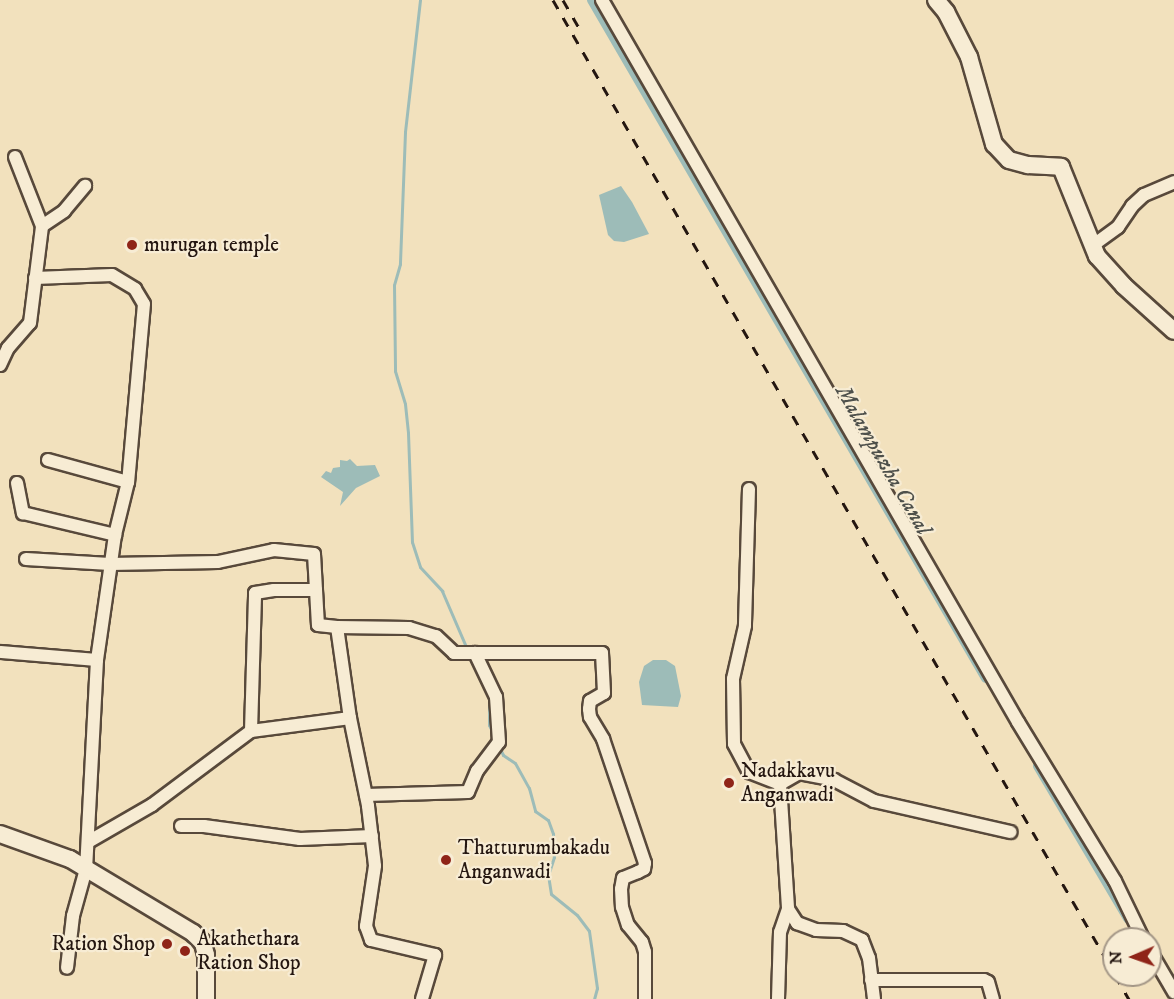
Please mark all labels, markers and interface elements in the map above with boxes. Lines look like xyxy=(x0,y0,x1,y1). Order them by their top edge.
place label: murugan temple xyxy=(144,232,279,258)
marker: murugan temple xyxy=(125,238,139,252)
water label: Malampuzha Canal xyxy=(829,380,937,540)
place label: Nadakkavu Anganwadi xyxy=(741,758,835,808)
marker: Nadakkavu Anganwadi xyxy=(722,776,736,790)
place label: Thatturumbakadu Anganwadi xyxy=(458,835,610,885)
marker: Thatturumbakadu Anganwadi xyxy=(439,853,453,867)
place label: Akathethara Ration Shop xyxy=(197,926,300,976)
north arrow xyxy=(1102,927,1162,987)
place label: Ration Shop xyxy=(52,931,155,957)
marker: Ration Shop xyxy=(160,937,174,951)
marker: Akathethara Ration Shop xyxy=(178,944,192,958)
text: N xyxy=(1106,951,1126,964)

